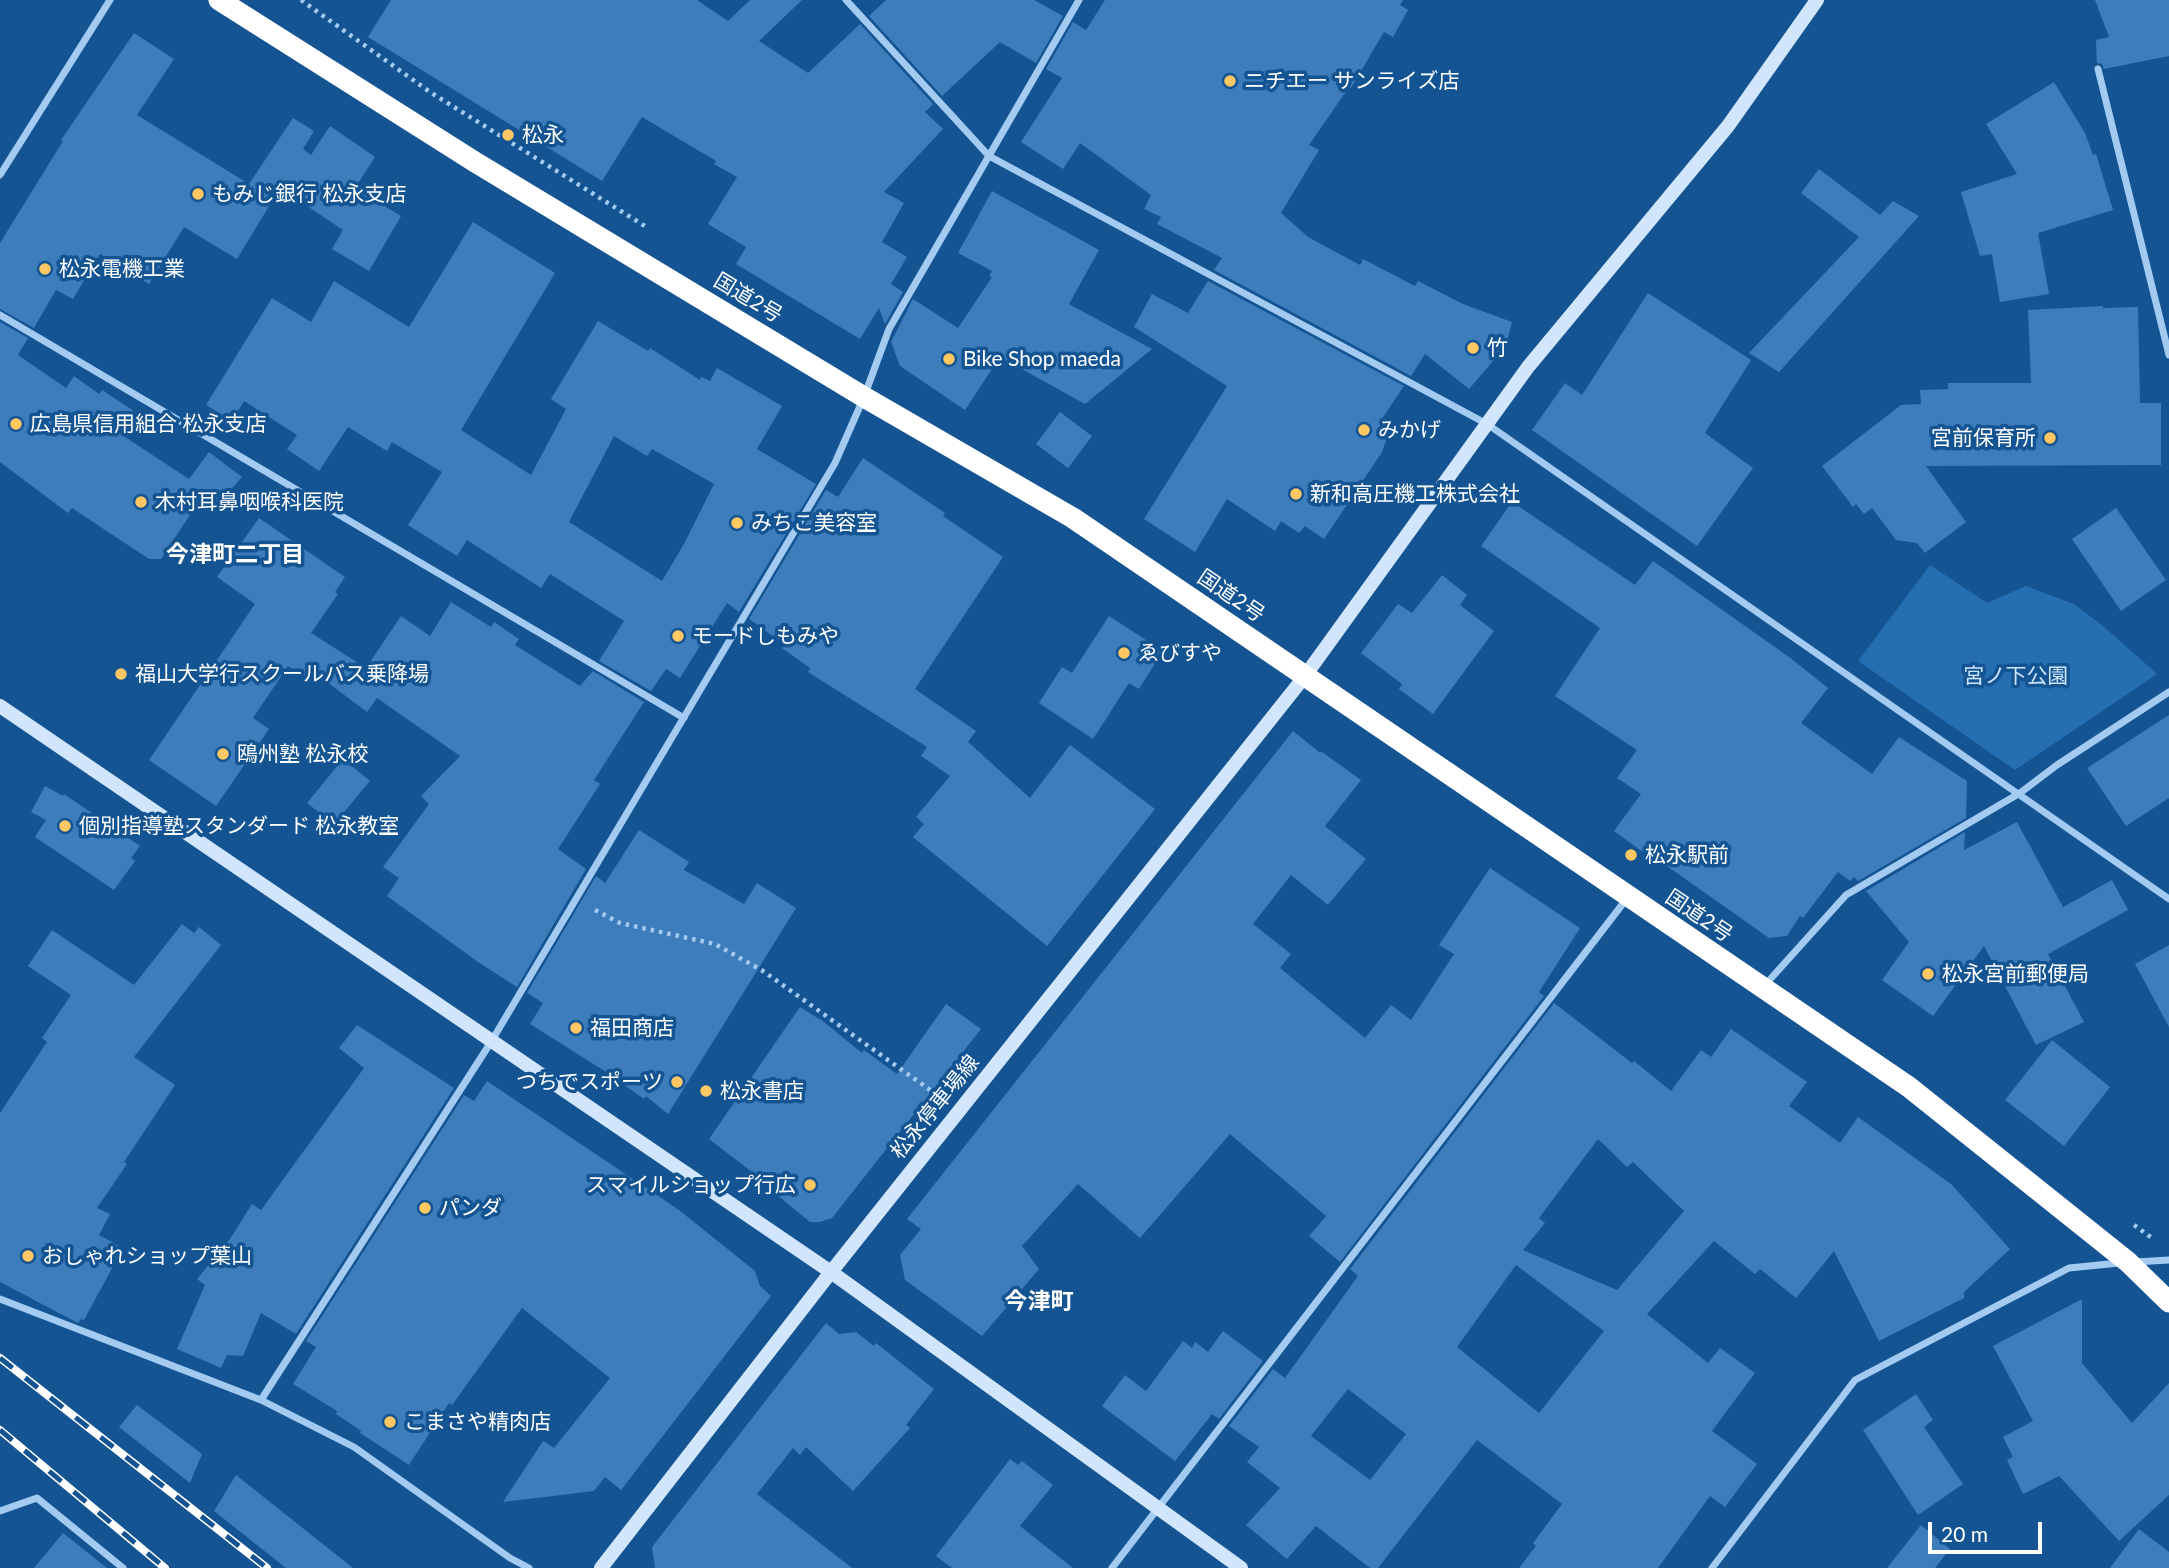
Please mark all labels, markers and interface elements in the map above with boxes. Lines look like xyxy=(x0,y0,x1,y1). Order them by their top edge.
place label: ニチエー サンライズ店 xyxy=(1244,68,1459,94)
marker: ニチエー サンライズ店 xyxy=(1222,73,1238,89)
place label: 松永 xyxy=(522,122,564,148)
marker: 松永 xyxy=(500,127,516,143)
place label: もみじ銀行 松永支店 xyxy=(212,181,406,207)
marker: もみじ銀行 松永支店 xyxy=(190,186,206,202)
place label: 松永電機工業 xyxy=(59,256,185,282)
marker: 松永電機工業 xyxy=(37,261,53,277)
street label: 国道2号 xyxy=(709,268,787,328)
place label: 竹 xyxy=(1487,335,1508,361)
marker: 竹 xyxy=(1465,340,1481,356)
place label: Bike Shop maeda xyxy=(963,346,1121,372)
marker: Bike Shop maeda xyxy=(941,351,957,367)
place label: 広島県信用組合 松永支店 xyxy=(30,411,266,437)
marker: 広島県信用組合 松永支店 xyxy=(8,416,24,432)
place label: みかげ xyxy=(1378,417,1441,443)
marker: みかげ xyxy=(1356,422,1372,438)
place label: 宮前保育所 xyxy=(1931,425,2036,451)
marker: 宮前保育所 xyxy=(2042,430,2058,446)
place label: 新和高圧機工株式会社 xyxy=(1310,481,1520,507)
marker: 新和高圧機工株式会社 xyxy=(1288,486,1304,502)
place label: 木村耳鼻咽喉科医院 xyxy=(155,489,344,515)
marker: 木村耳鼻咽喉科医院 xyxy=(133,494,149,510)
place label: みちこ美容室 xyxy=(751,510,877,536)
marker: みちこ美容室 xyxy=(729,515,745,531)
district label: 今津町二丁目 xyxy=(166,541,304,569)
street label: 国道2号 xyxy=(1193,565,1269,627)
place label: モードしもみや xyxy=(692,623,839,649)
marker: モードしもみや xyxy=(670,628,686,644)
place label: ゑびすや xyxy=(1138,640,1222,666)
marker: ゑびすや xyxy=(1116,645,1132,661)
place label: 福山大学行スクールバス乗降場 xyxy=(135,661,429,687)
park label: 宮ノ下公園 xyxy=(1964,663,2068,689)
marker: 福山大学行スクールバス乗降場 xyxy=(113,666,129,682)
place label: 鴎州塾 松永校 xyxy=(237,741,368,767)
marker: 鴎州塾 松永校 xyxy=(215,746,231,762)
place label: 個別指導塾スタンダード 松永教室 xyxy=(79,813,399,839)
marker: 個別指導塾スタンダード 松永教室 xyxy=(57,818,73,834)
place label: 松永駅前 xyxy=(1645,842,1729,868)
marker: 松永駅前 xyxy=(1623,847,1639,863)
street label: 国道2号 xyxy=(1661,885,1737,947)
place label: 松永宮前郵便局 xyxy=(1942,961,2089,987)
marker: 松永宮前郵便局 xyxy=(1920,966,1936,982)
place label: 福田商店 xyxy=(590,1015,674,1041)
marker: 福田商店 xyxy=(568,1020,584,1036)
street label: 松永停車場線 xyxy=(886,1050,984,1164)
place label: つちでスポーツ xyxy=(516,1069,663,1095)
marker: つちでスポーツ xyxy=(669,1074,685,1090)
place label: 松永書店 xyxy=(720,1078,804,1104)
marker: 松永書店 xyxy=(698,1083,714,1099)
place label: スマイルショップ行広 xyxy=(586,1172,796,1198)
marker: スマイルショップ行広 xyxy=(802,1177,818,1193)
place label: パンダ xyxy=(439,1195,502,1221)
marker: パンダ xyxy=(417,1200,433,1216)
place label: おしゃれショップ葉山 xyxy=(42,1243,252,1269)
marker: おしゃれショップ葉山 xyxy=(20,1248,36,1264)
district label: 今津町 xyxy=(1005,1288,1073,1316)
place label: こまさや精肉店 xyxy=(404,1409,551,1435)
marker: こまさや精肉店 xyxy=(382,1414,398,1430)
scale bar xyxy=(1931,1508,2045,1552)
text: 20 m xyxy=(1941,1521,1988,1546)

